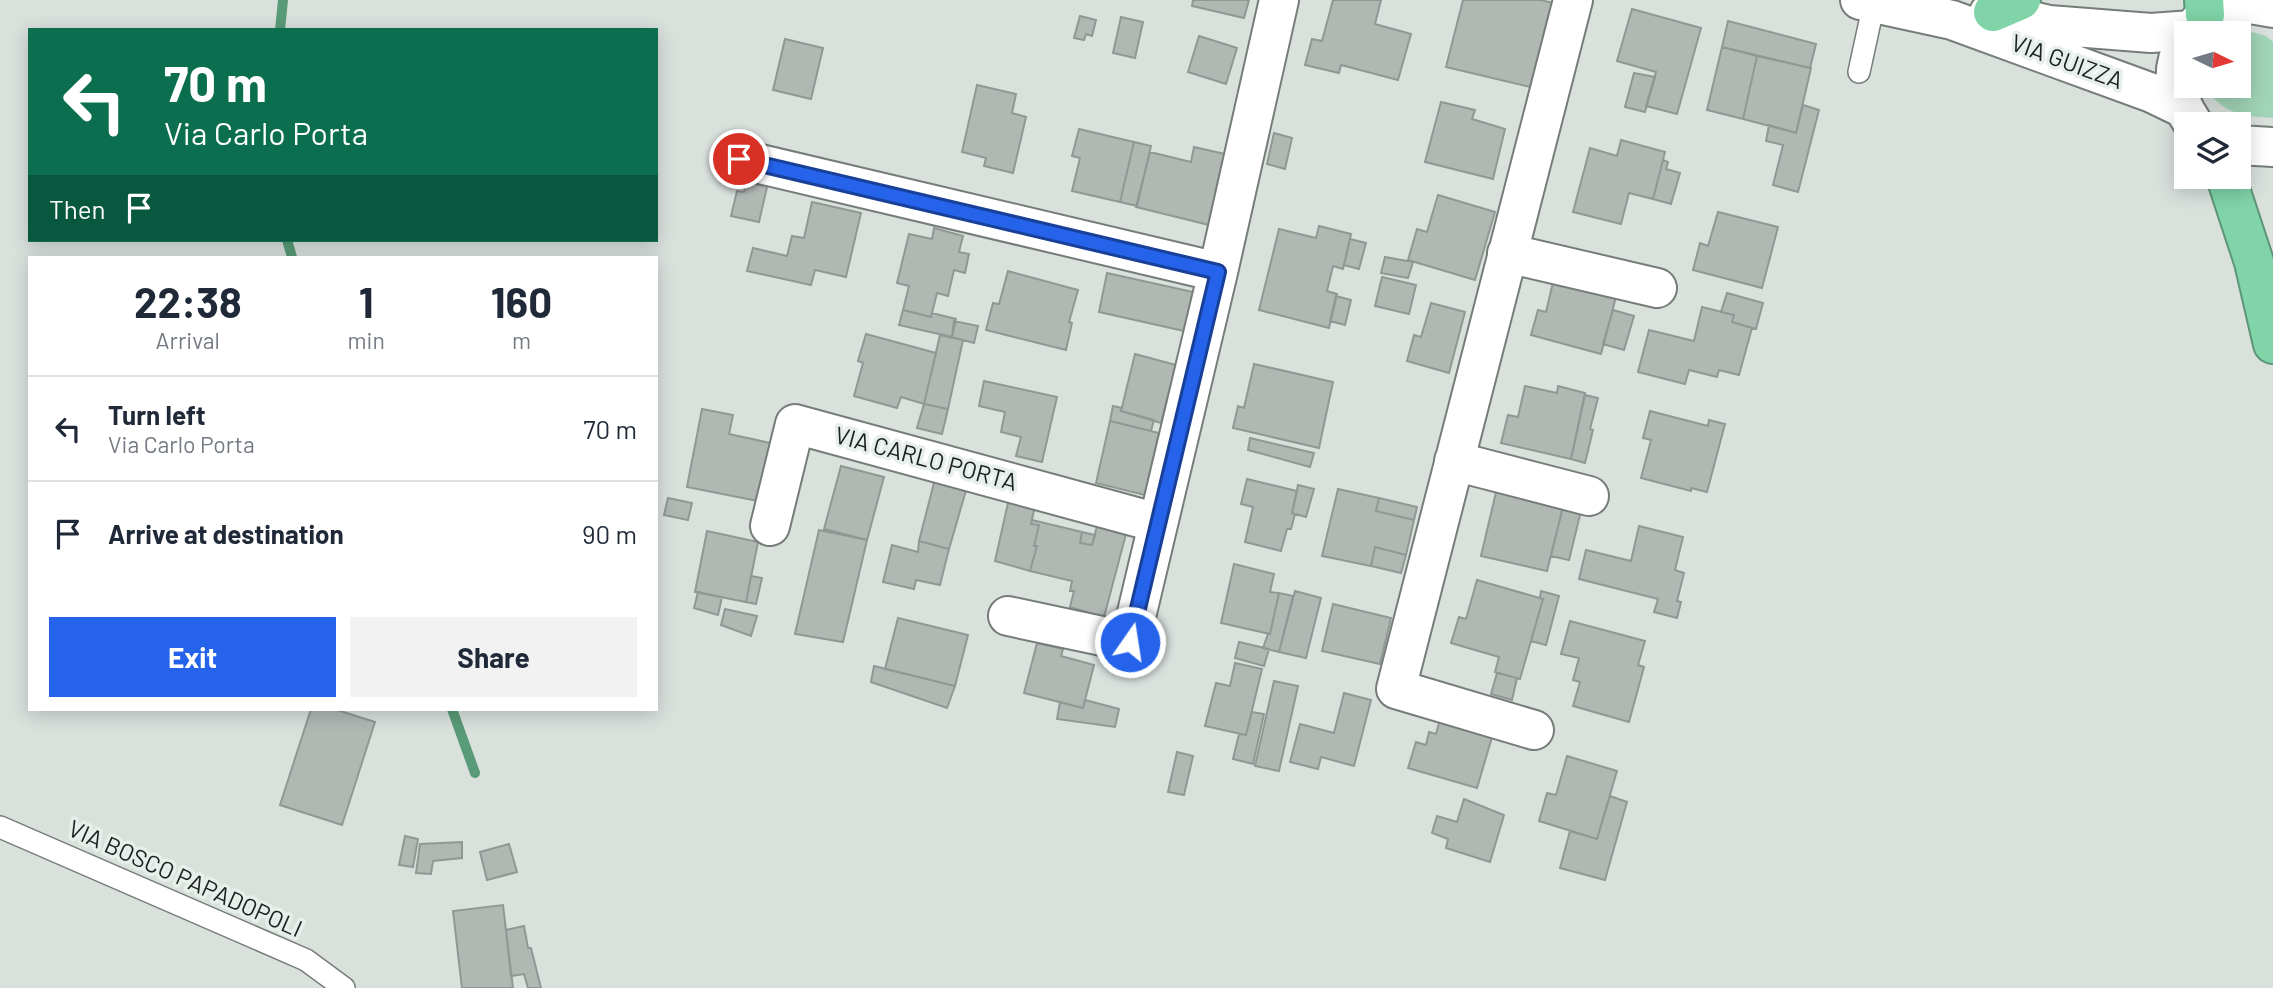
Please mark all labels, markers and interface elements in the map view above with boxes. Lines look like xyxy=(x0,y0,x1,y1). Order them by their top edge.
north arrow xyxy=(2174,21,2250,98)
map controls xyxy=(2174,21,2251,189)
street label: VIA GUIZZA xyxy=(2008,27,2128,94)
text: 70 m xyxy=(164,53,267,112)
icon: left xyxy=(49,56,140,147)
button: layers xyxy=(2174,112,2251,189)
text: Via Carlo Porta xyxy=(164,113,368,151)
pin xyxy=(709,129,769,189)
icon: arrive xyxy=(720,140,758,178)
icon: arrive xyxy=(120,189,158,227)
text: Then xyxy=(49,193,106,224)
text: 22:38 xyxy=(134,276,242,326)
text: 1 xyxy=(359,276,374,326)
text: 160 xyxy=(491,276,552,326)
text: Arrival xyxy=(156,326,220,354)
text: min xyxy=(348,326,385,354)
text: m xyxy=(512,326,531,354)
text: Turn left xyxy=(108,399,206,430)
icon: left xyxy=(49,410,87,448)
text: 70 m xyxy=(583,413,637,444)
street label: VIA CARLO PORTA xyxy=(832,419,1021,496)
text: Via Carlo Porta xyxy=(108,430,255,458)
icon: arrive xyxy=(49,515,87,553)
text: Arrive at destination xyxy=(108,518,344,549)
text: 90 m xyxy=(582,518,637,549)
position arrow xyxy=(1093,605,1167,679)
button: Exit xyxy=(49,617,336,697)
button: Share xyxy=(350,617,637,697)
street label: VIA BOSCO PAPADOPOLI xyxy=(64,813,307,942)

